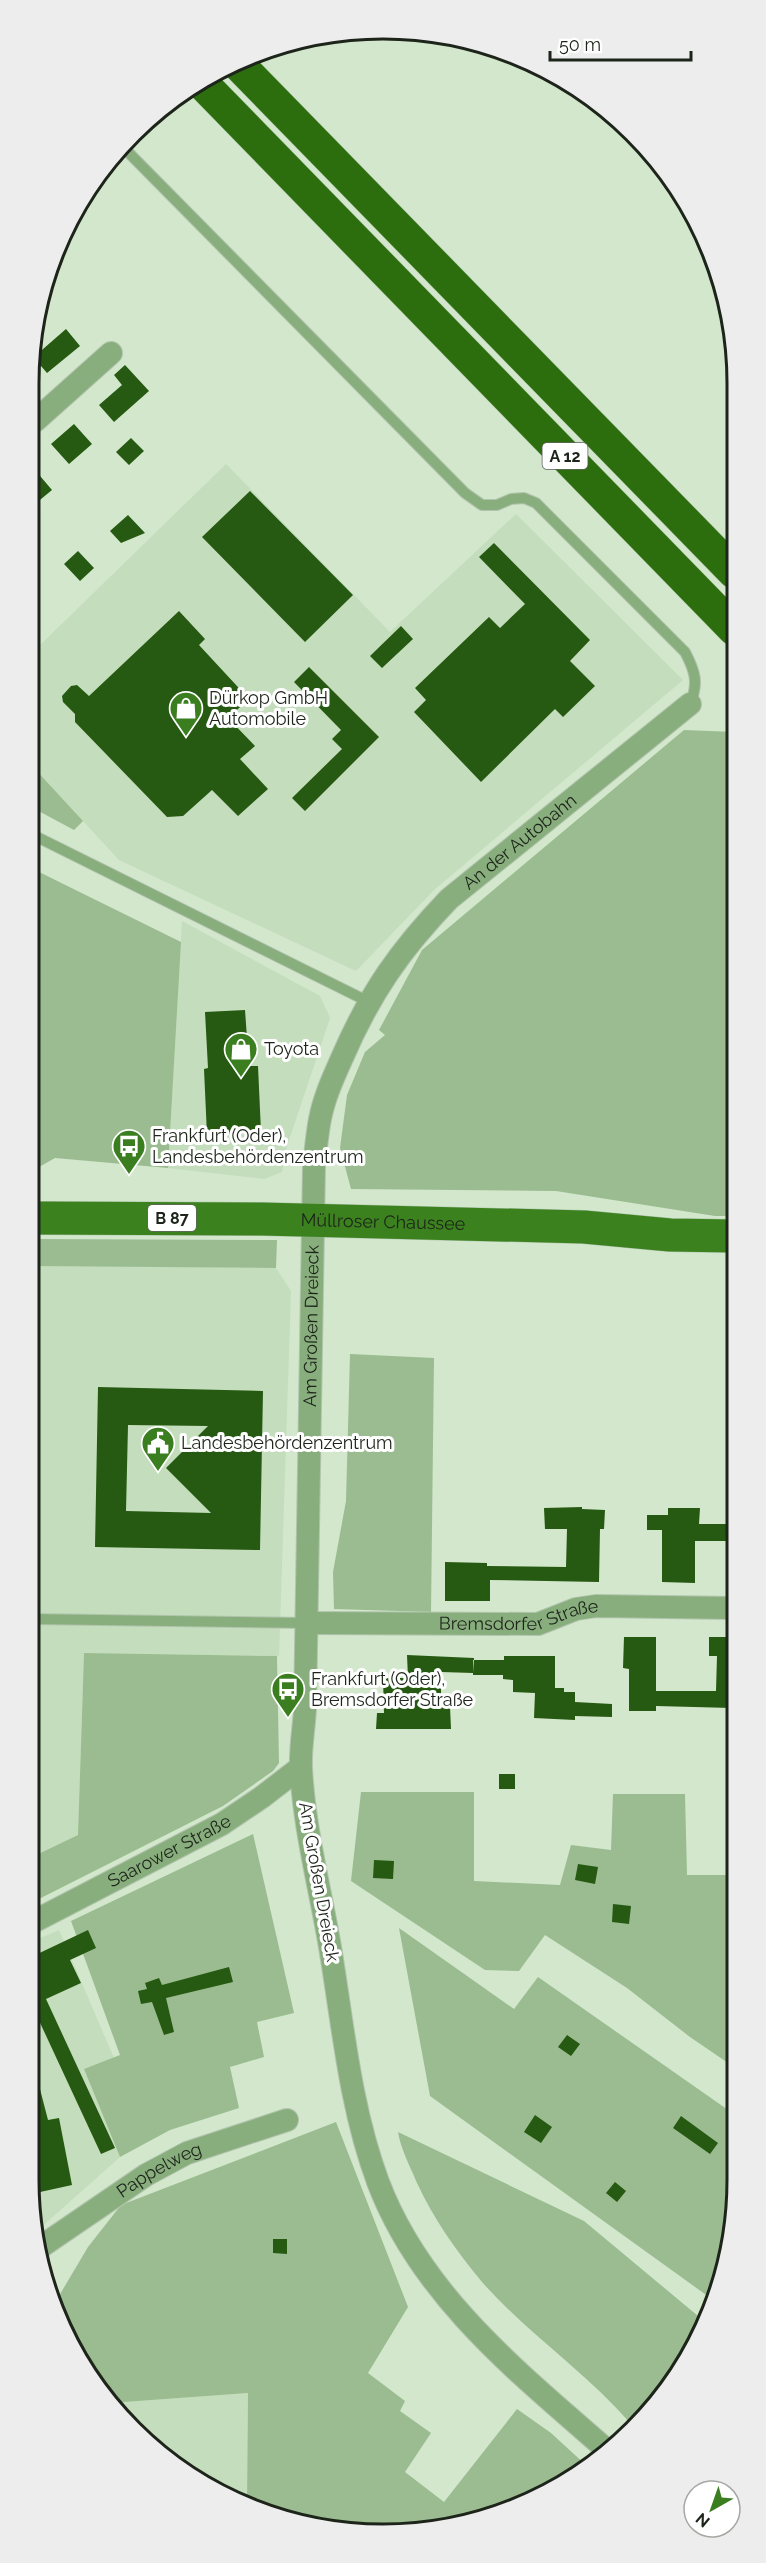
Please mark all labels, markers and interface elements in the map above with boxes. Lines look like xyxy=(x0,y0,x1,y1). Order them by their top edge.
scale bar xyxy=(550,24,691,62)
text: 50 m xyxy=(559,34,601,55)
road number: A 12 xyxy=(542,443,588,469)
place label: Dürkop GmbH Automobile xyxy=(209,687,328,729)
shop icon: Dürkop GmbH Automobile xyxy=(168,690,204,737)
street label: An der Autobahn xyxy=(458,789,580,894)
shop icon: Toyota xyxy=(223,1031,259,1078)
place label: Toyota xyxy=(264,1038,319,1059)
place label: Frankfurt (Oder), Landesbehördenzentrum xyxy=(152,1125,364,1167)
bus stop icon: Frankfurt (Oder), Landesbehördenzentrum xyxy=(111,1128,147,1175)
road number: B 87 xyxy=(148,1205,196,1231)
street label: Müllroser Chaussee xyxy=(300,1209,466,1234)
street label: Am Großen Dreieck xyxy=(299,1244,323,1407)
public building icon: Landesbehördenzentrum xyxy=(140,1425,176,1472)
place label: Landesbehördenzentrum xyxy=(181,1432,393,1453)
street label: Bremsdorfer Straße xyxy=(439,1595,600,1634)
place label: Frankfurt (Oder), Bremsdorfer Straße xyxy=(311,1668,474,1710)
bus stop icon: Frankfurt (Oder), Bremsdorfer Straße xyxy=(270,1671,306,1718)
street label: Am Großen Dreieck xyxy=(295,1800,344,1964)
street label: Saarower Straße xyxy=(104,1810,235,1891)
street label: Pappelweg xyxy=(112,2138,204,2202)
north arrow xyxy=(682,2479,742,2539)
text: N xyxy=(692,2509,713,2531)

